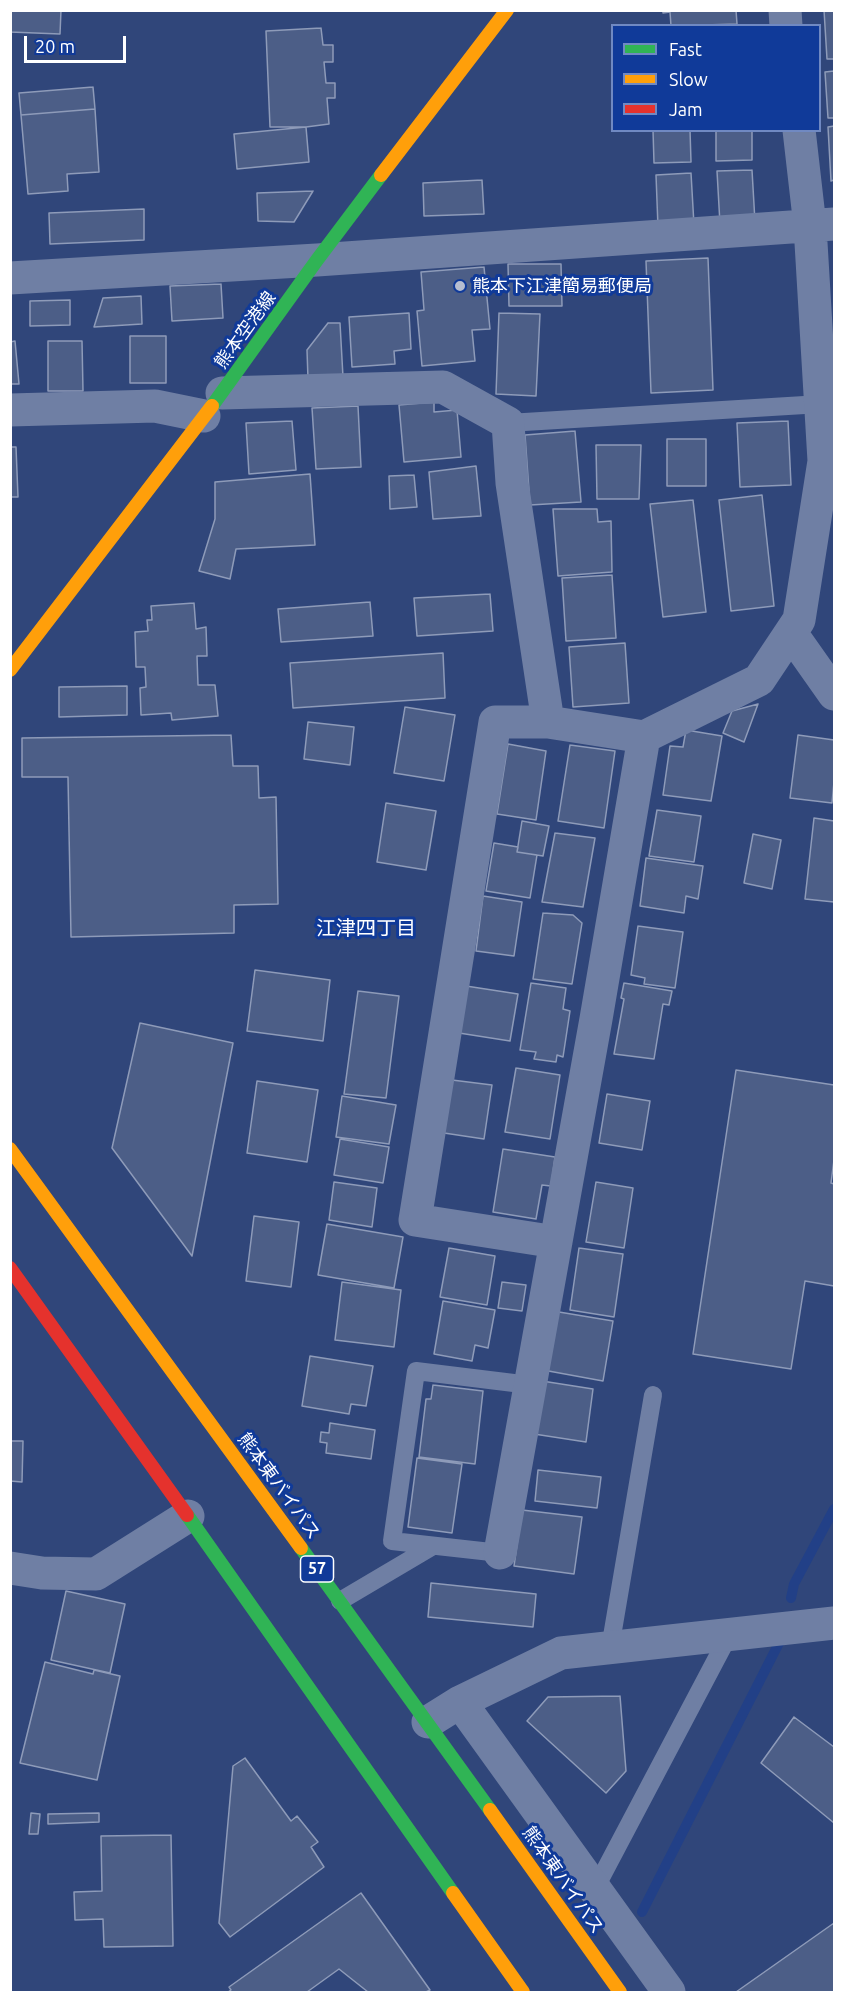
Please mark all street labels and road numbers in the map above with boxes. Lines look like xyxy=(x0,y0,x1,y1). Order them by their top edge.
street label: 熊本空港線 xyxy=(210,287,280,373)
street label: 熊本東バイパス xyxy=(233,1429,325,1543)
road number: 57 xyxy=(300,1556,334,1582)
street label: 熊本東バイパス xyxy=(518,1822,608,1938)

